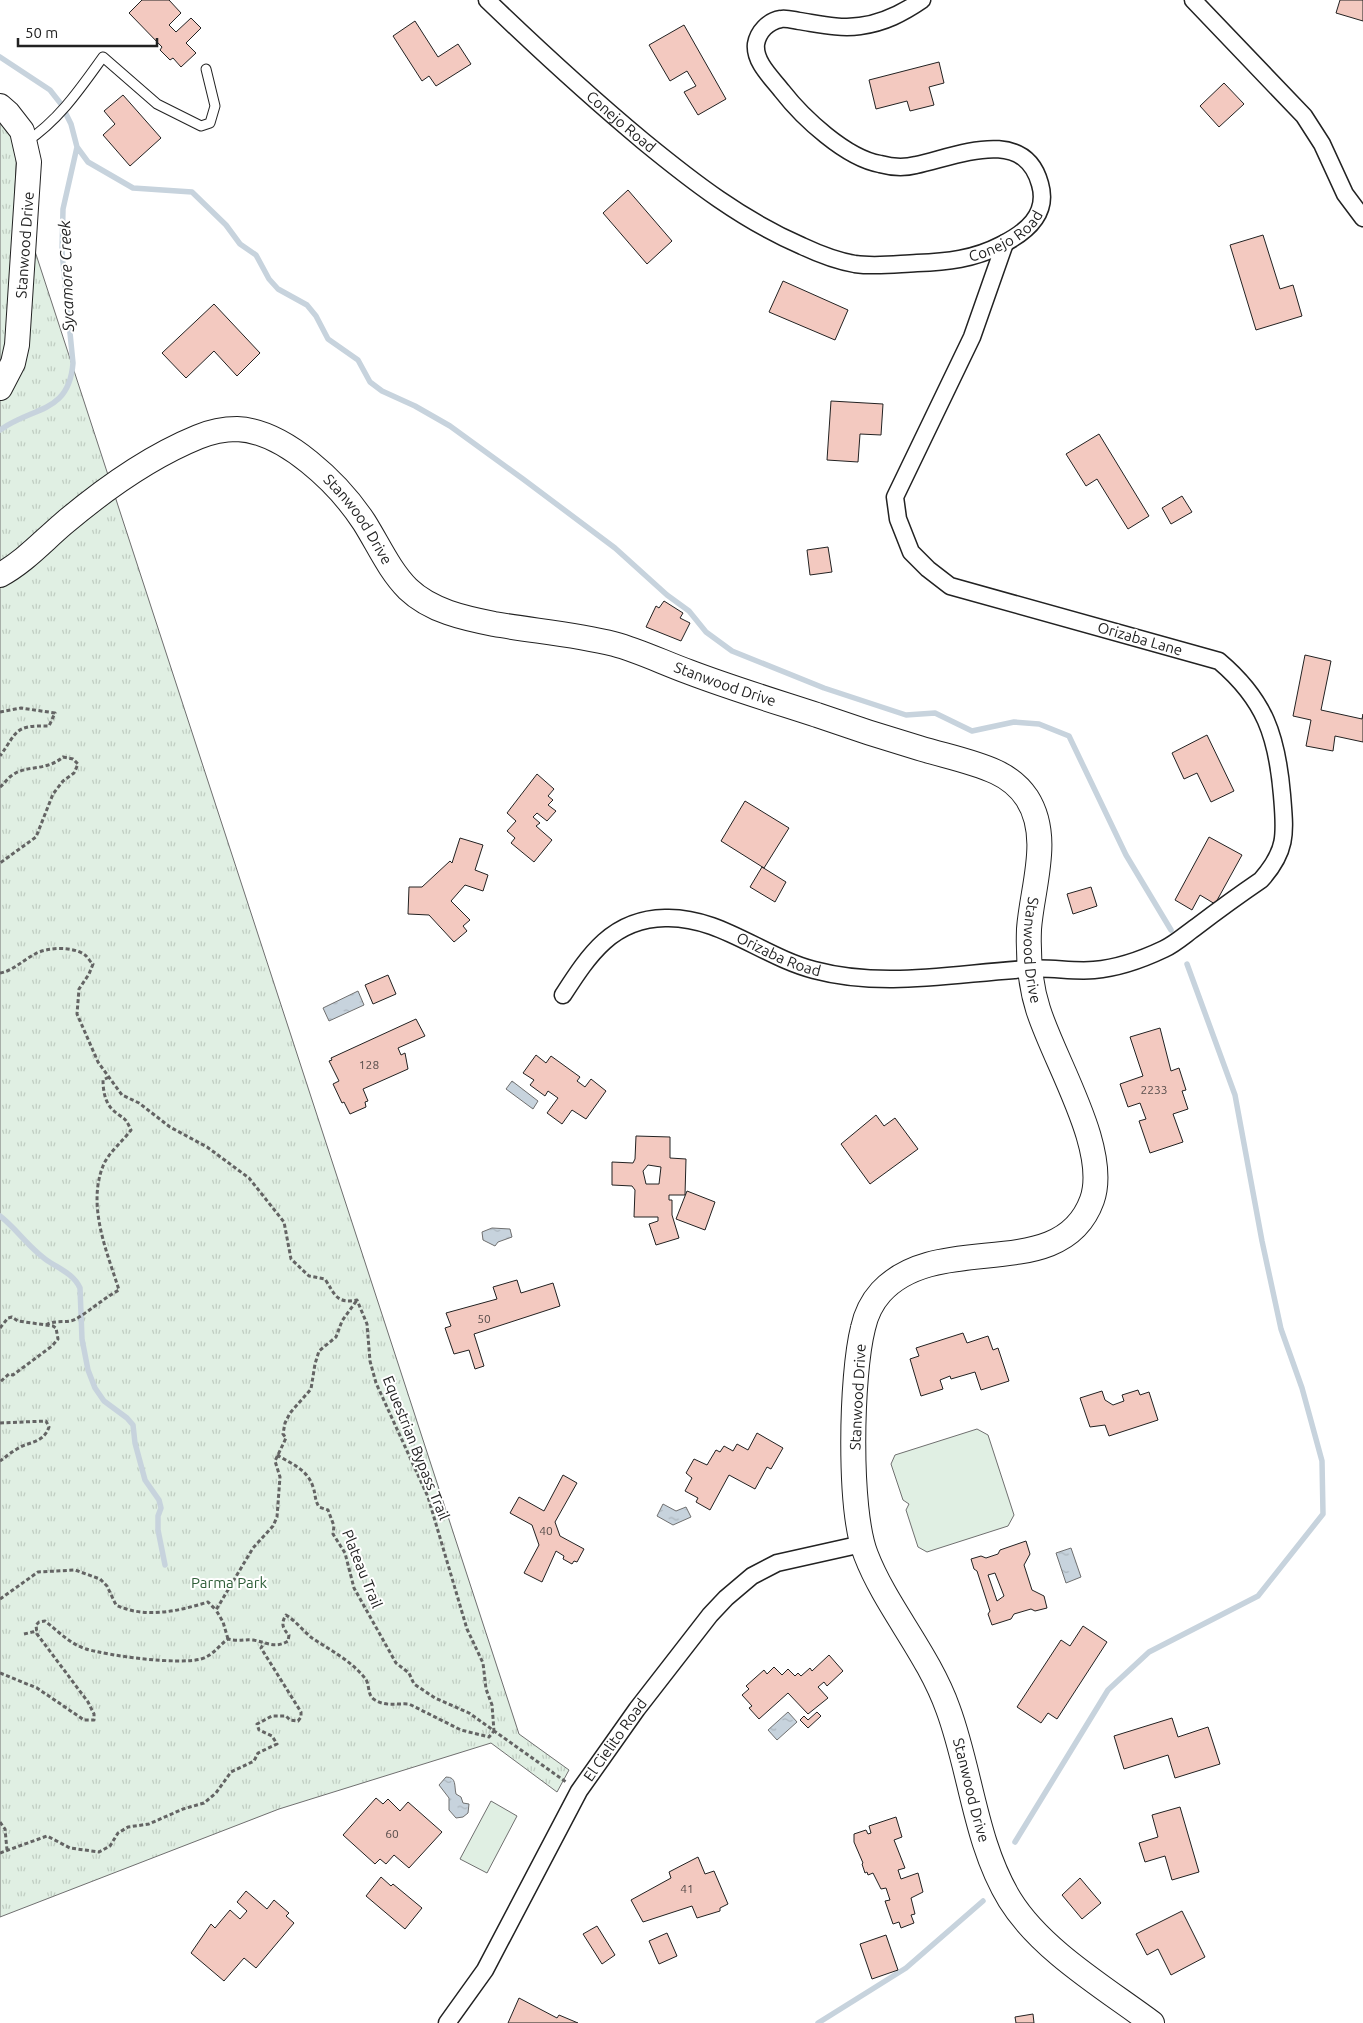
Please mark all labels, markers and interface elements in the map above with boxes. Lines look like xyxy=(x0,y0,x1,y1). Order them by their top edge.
scale bar xyxy=(18,15,156,47)
text: 50 m xyxy=(25,24,58,41)
street label: Conejo Road xyxy=(583,87,659,156)
street label: Stanwood Drive xyxy=(12,191,37,299)
street label: Conejo Road xyxy=(967,207,1046,265)
water label: Sycamore Creek xyxy=(55,219,77,333)
street label: Stanwood Drive xyxy=(320,470,396,567)
street label: Orizaba Lane xyxy=(1096,618,1185,659)
street label: Stanwood Drive xyxy=(672,658,778,709)
street label: Stanwood Drive xyxy=(1021,896,1045,1005)
street label: Orizaba Road xyxy=(734,929,823,979)
house number: 128 xyxy=(359,1058,379,1071)
house number: 2233 xyxy=(1140,1083,1168,1096)
house number: 50 xyxy=(477,1312,491,1325)
street label: Stanwood Drive xyxy=(846,1343,869,1451)
street label: Equestrian Bypass Trail xyxy=(380,1373,453,1522)
house number: 40 xyxy=(539,1524,553,1537)
street label: Plateau Trail xyxy=(339,1527,386,1611)
park label: Parma Park xyxy=(191,1574,267,1591)
street label: El Cielito Road xyxy=(580,1695,650,1784)
street label: Stanwood Drive xyxy=(950,1736,993,1844)
house number: 60 xyxy=(385,1827,399,1840)
house number: 41 xyxy=(680,1882,694,1895)

